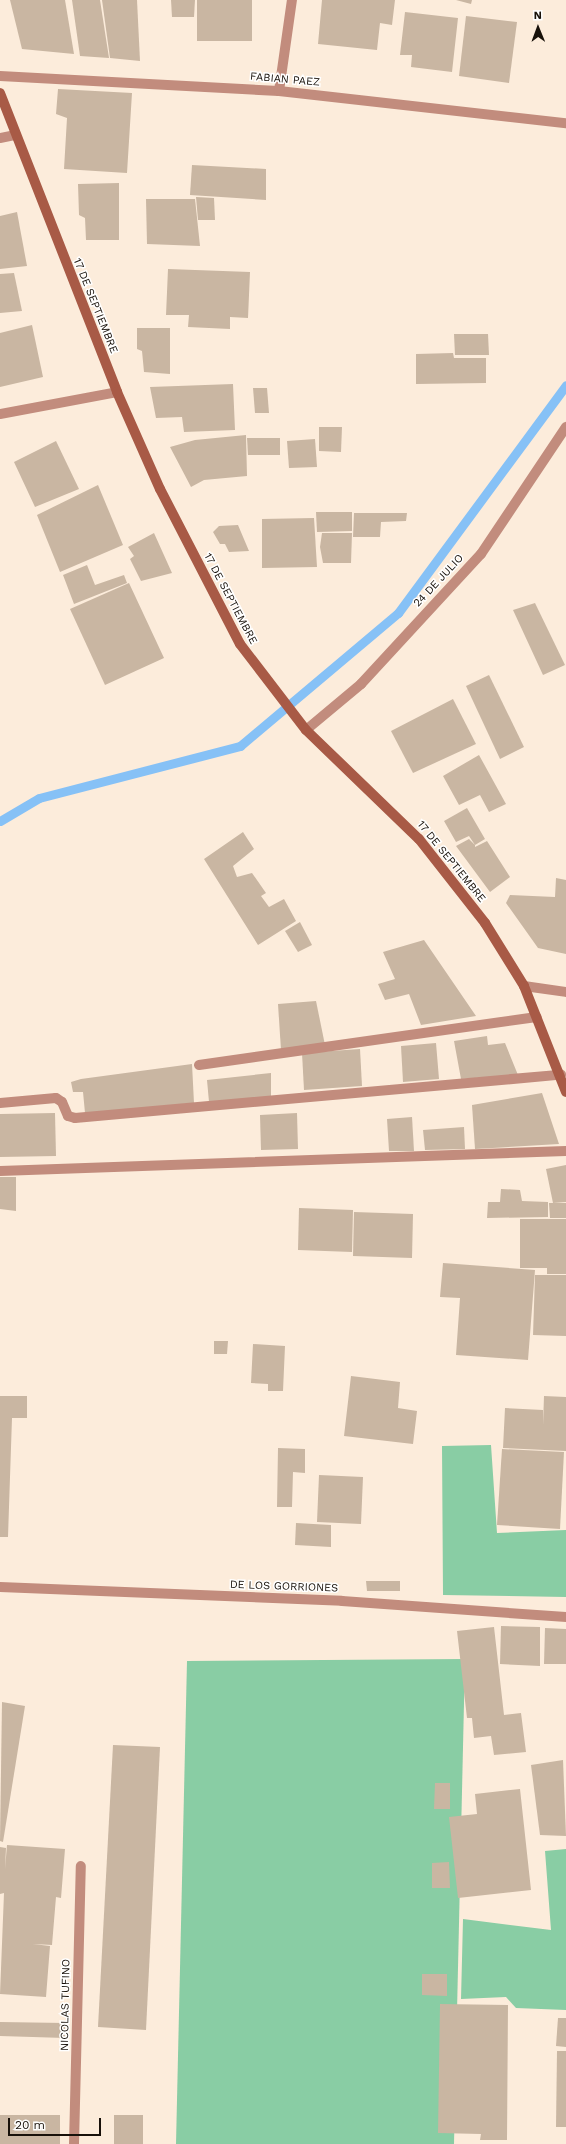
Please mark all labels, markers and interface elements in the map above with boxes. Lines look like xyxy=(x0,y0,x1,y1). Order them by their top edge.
north arrow xyxy=(518,8,558,48)
text: N xyxy=(534,9,542,22)
street label: FABIAN PAEZ xyxy=(250,70,320,90)
street label: 17 DE SEPTIEMBRE xyxy=(70,256,120,356)
street label: 17 DE SEPTIEMBRE xyxy=(200,551,260,647)
street label: 24 DE JULIO xyxy=(411,552,467,610)
street label: 17 DE SEPTIEMBRE xyxy=(414,818,488,906)
street label: DE LOS GORRIONES xyxy=(230,1579,338,1595)
street label: NICOLAS TUFINO xyxy=(59,1959,73,2051)
scale bar xyxy=(10,2110,103,2136)
text: 20 m xyxy=(15,2118,45,2132)

